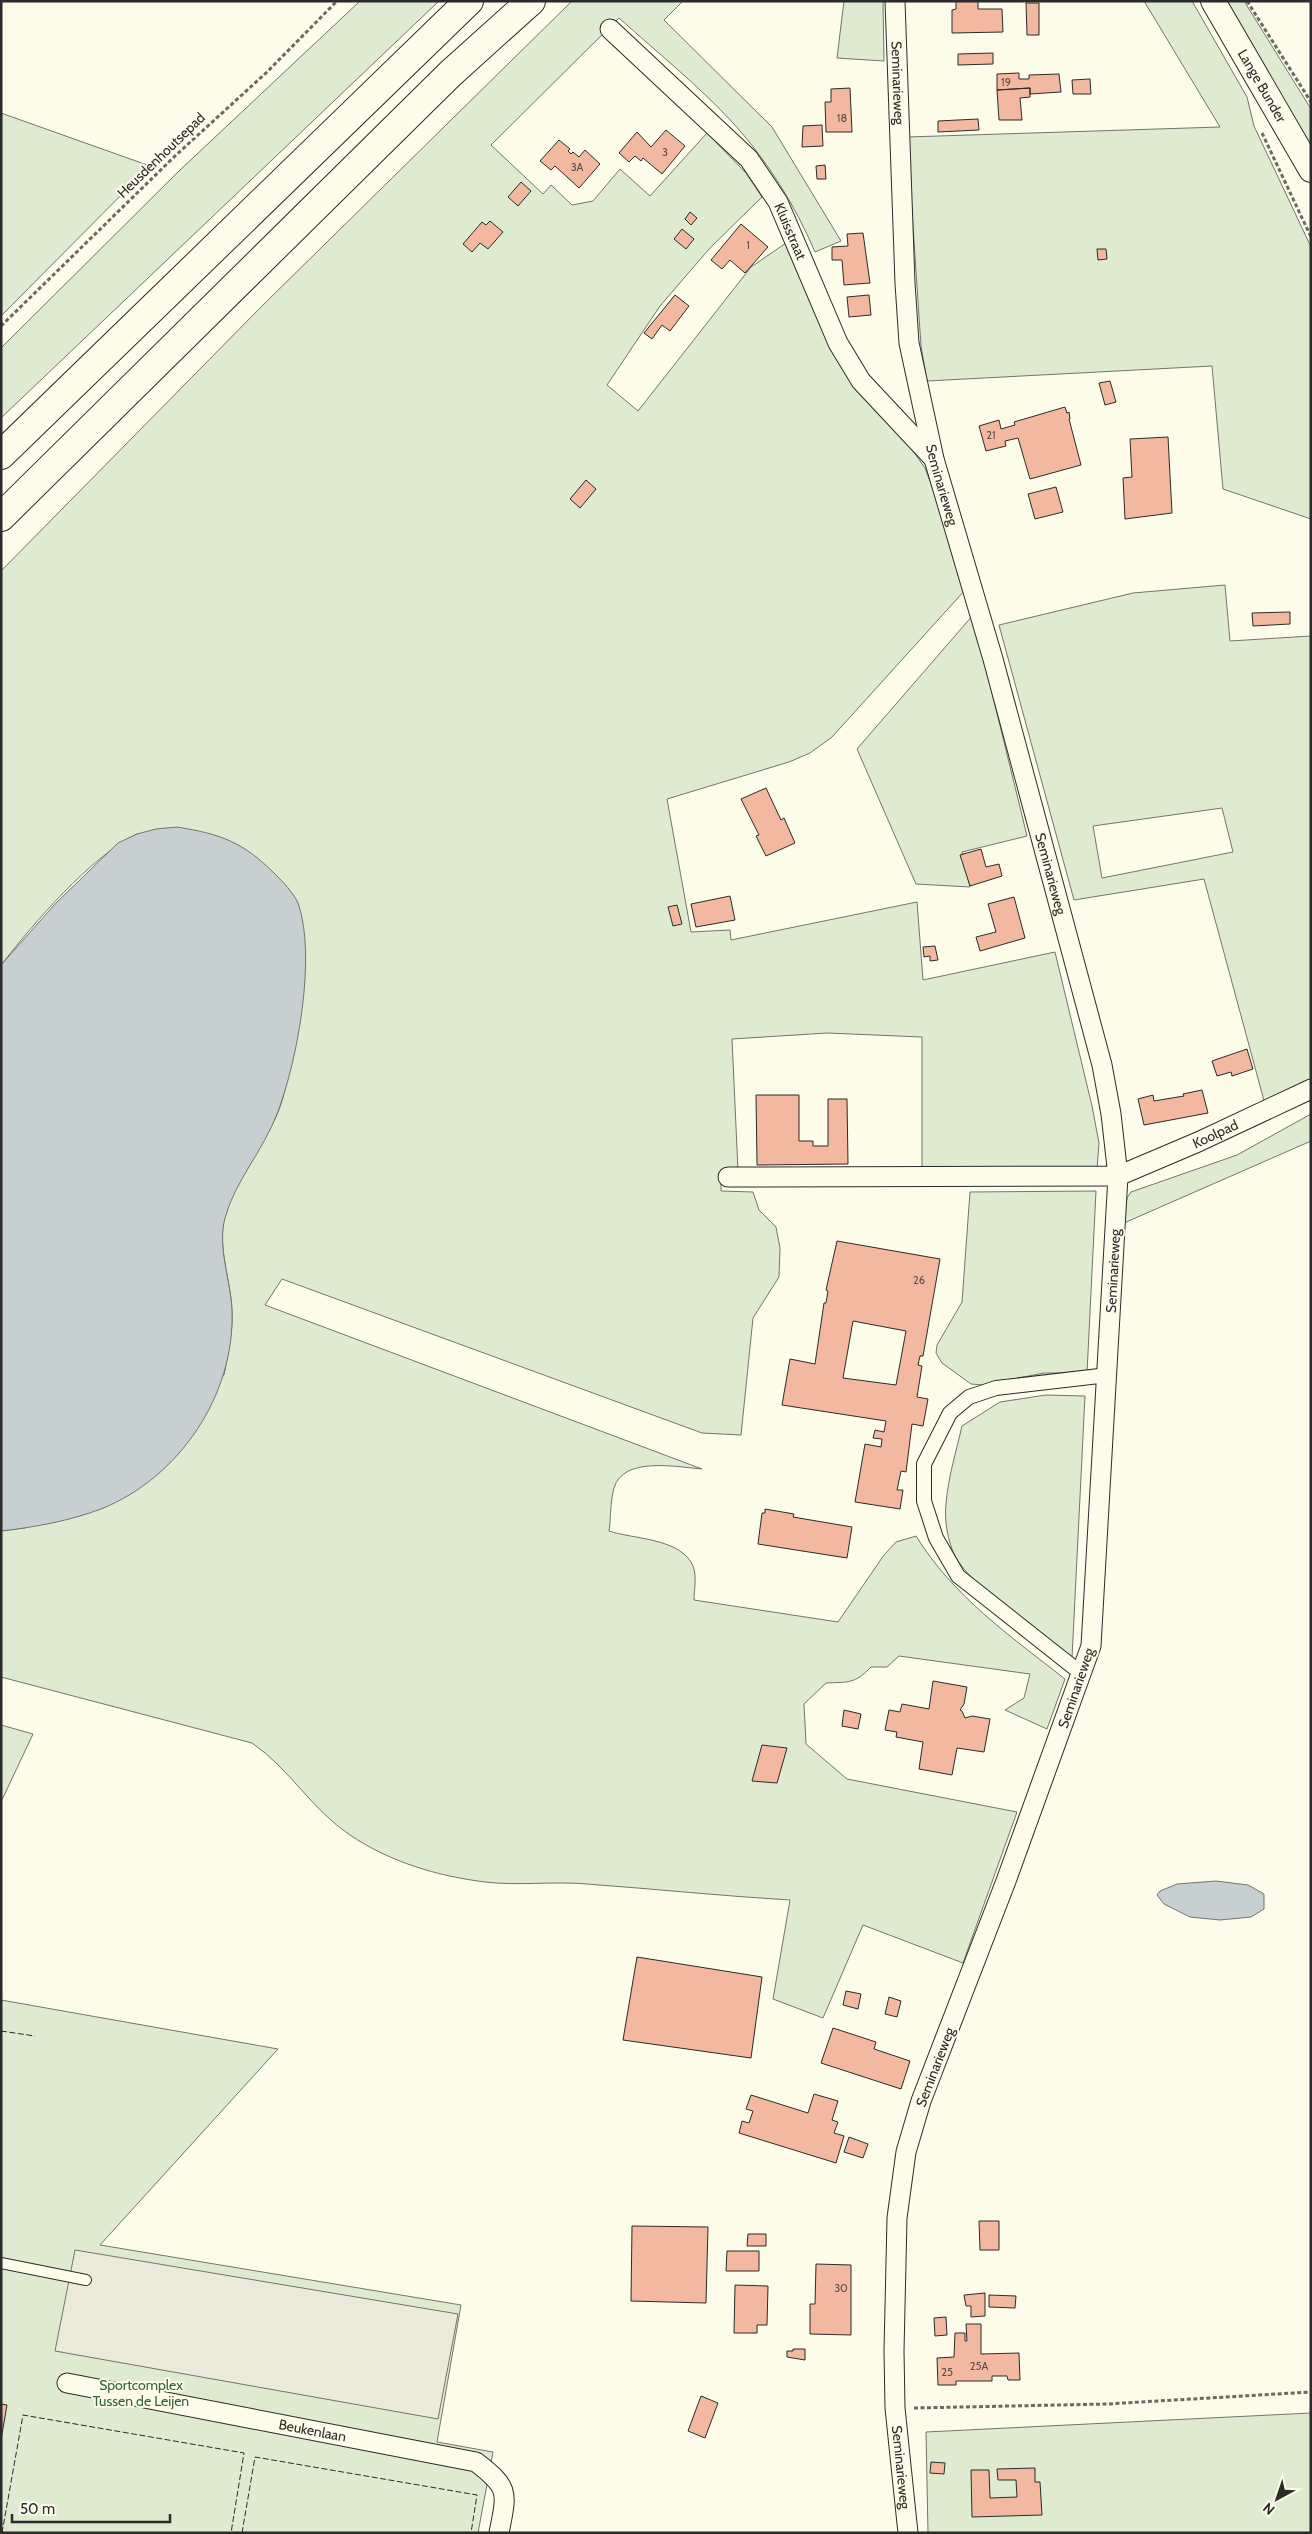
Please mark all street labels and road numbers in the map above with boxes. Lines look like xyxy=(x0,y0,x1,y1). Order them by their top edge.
street label: Seminarieweg xyxy=(887,41,908,126)
street label: Lange Bunder xyxy=(1234,46,1291,126)
street label: Heusdenhoutsepad xyxy=(113,108,209,202)
street label: Kluisstraat xyxy=(770,200,811,263)
street label: Seminarieweg xyxy=(922,442,962,529)
street label: Seminarieweg xyxy=(1031,831,1071,918)
street label: Koolpad xyxy=(1190,1115,1241,1152)
street label: Seminarieweg xyxy=(1102,1228,1124,1313)
street label: Seminarieweg xyxy=(1054,1644,1099,1731)
street label: Seminarieweg xyxy=(912,2024,959,2109)
street label: Beukenlaan xyxy=(277,2415,348,2446)
street label: Seminarieweg xyxy=(888,2425,915,2511)

